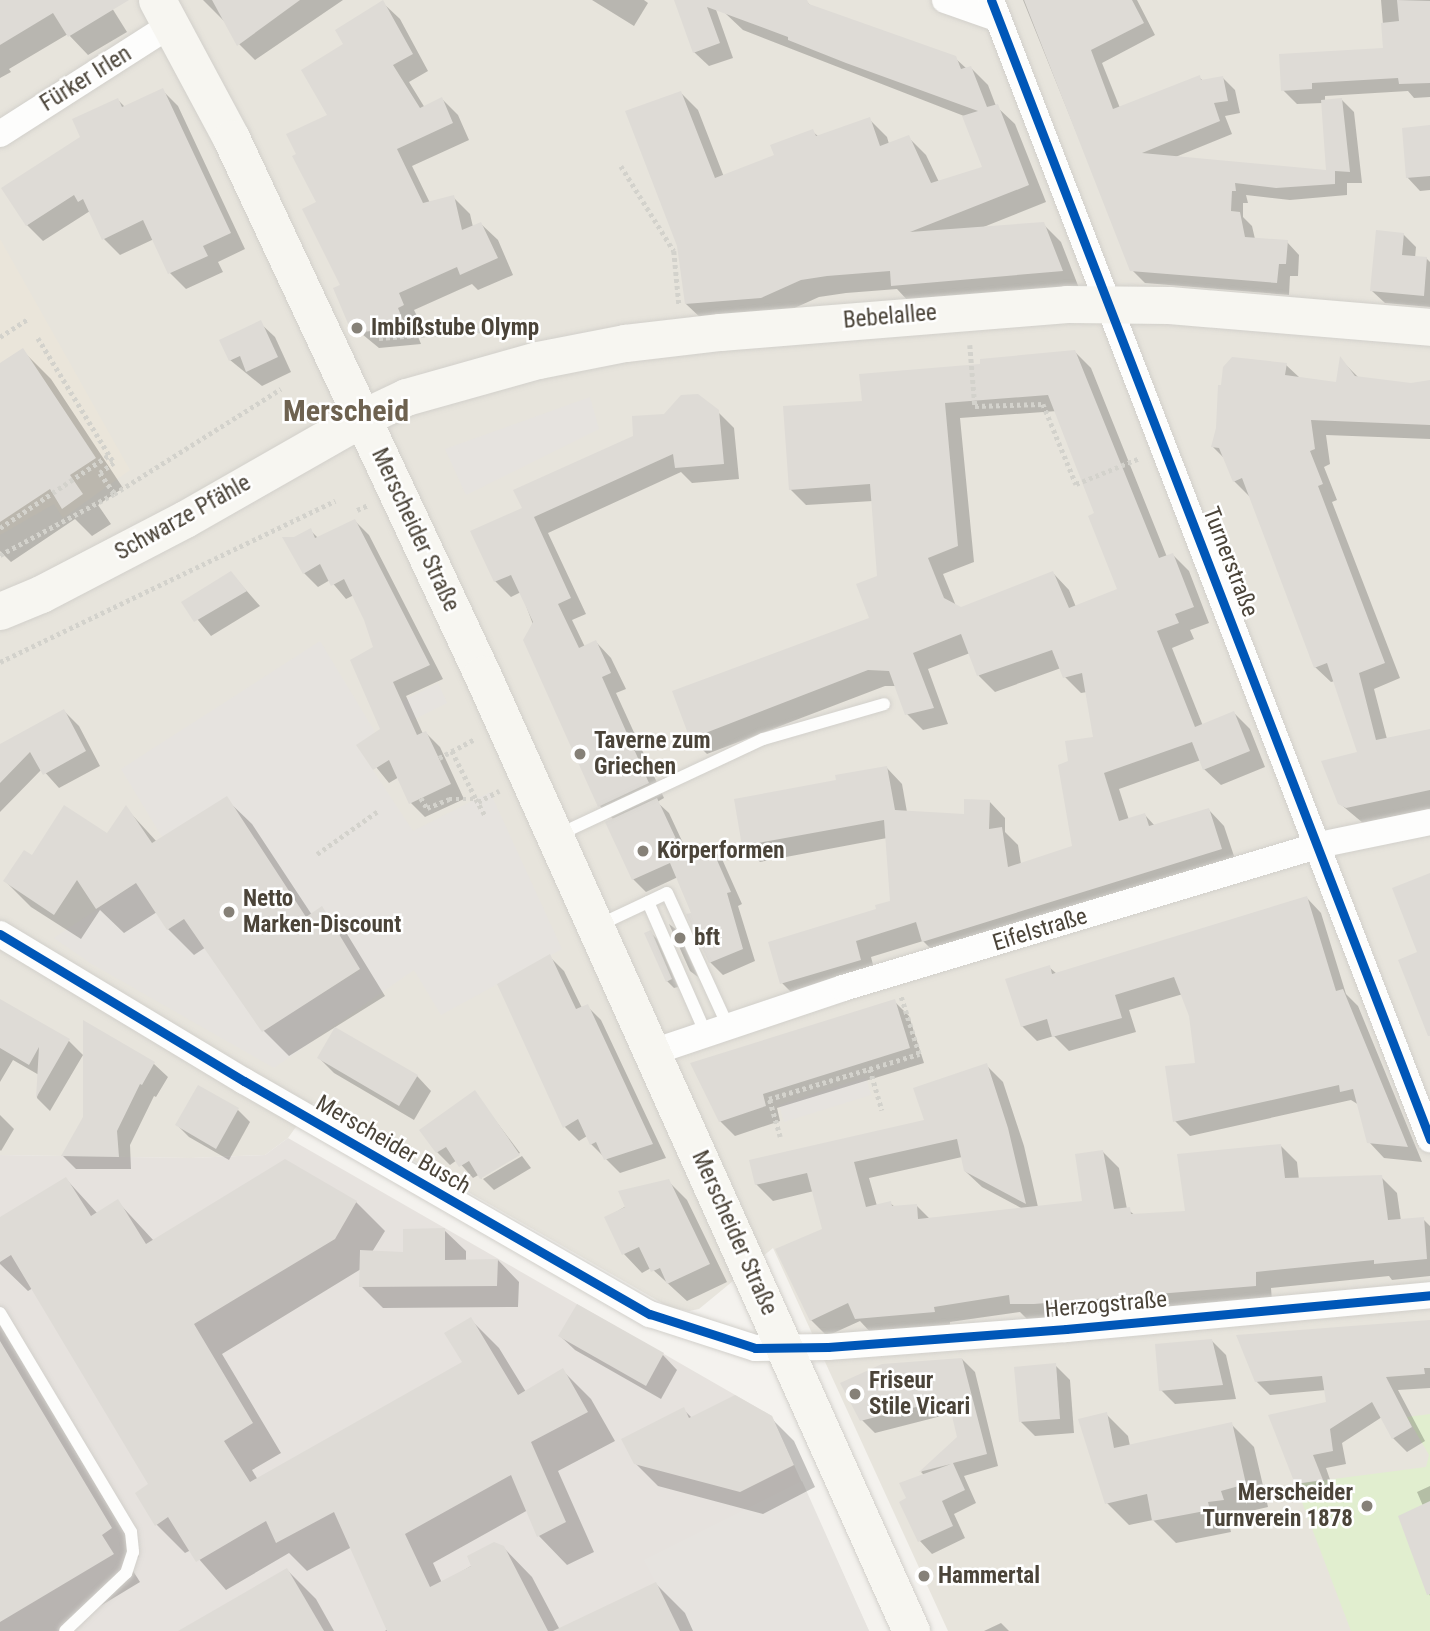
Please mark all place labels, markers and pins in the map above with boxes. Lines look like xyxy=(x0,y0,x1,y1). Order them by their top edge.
place label: Imbißstube Olymp xyxy=(371,314,539,342)
marker: Imbißstube Olymp xyxy=(349,320,365,336)
place label: Taverne zum Griechen xyxy=(594,727,710,781)
marker: Taverne zum Griechen xyxy=(572,746,588,762)
place label: Körperformen xyxy=(657,837,785,865)
marker: Körperformen xyxy=(635,843,651,859)
place label: Netto Marken-Discount xyxy=(243,885,401,939)
marker: Netto Marken-Discount xyxy=(221,904,237,920)
place label: bft xyxy=(694,924,720,952)
marker: bft xyxy=(672,930,688,946)
place label: Friseur Stile Vicari xyxy=(869,1367,970,1421)
marker: Friseur Stile Vicari xyxy=(847,1386,863,1402)
place label: Merscheider Turnverein 1878 xyxy=(1203,1479,1353,1533)
marker: Merscheider Turnverein 1878 xyxy=(1359,1498,1375,1514)
place label: Hammertal xyxy=(938,1562,1040,1590)
marker: Hammertal xyxy=(916,1568,932,1584)

